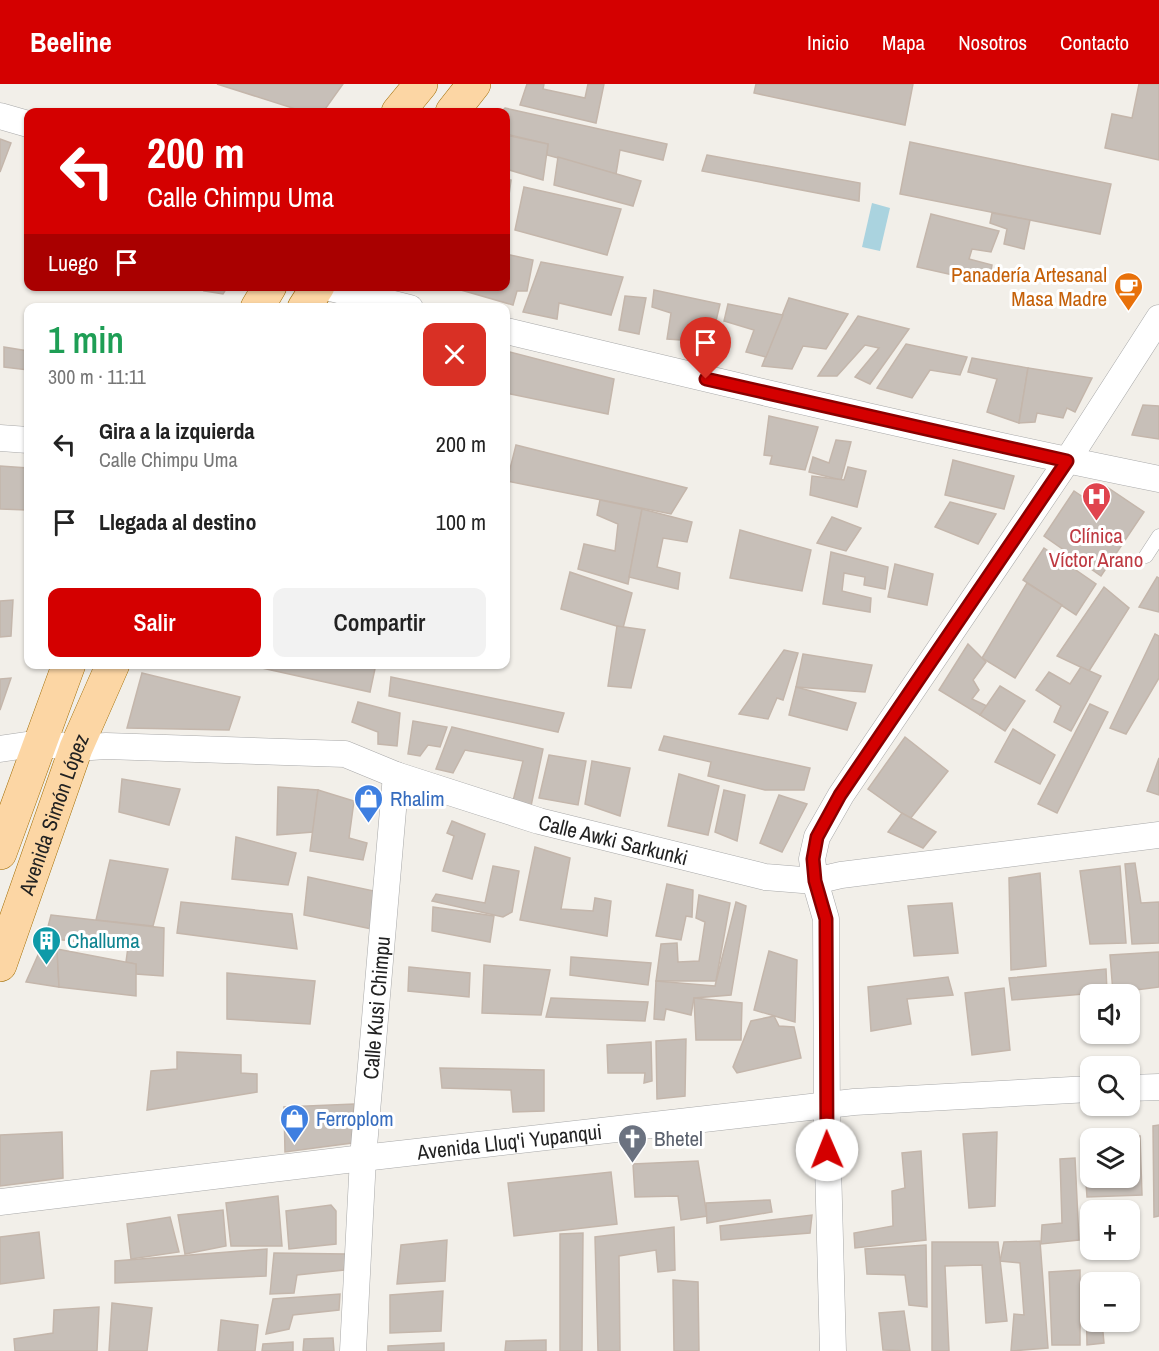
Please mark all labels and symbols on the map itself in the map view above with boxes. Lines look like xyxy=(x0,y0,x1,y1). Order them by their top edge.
place label: Panadería Artesanal Masa Madre xyxy=(951,260,1107,313)
cafe icon: Panadería Artesanal Masa Madre xyxy=(1112,270,1144,312)
pin xyxy=(680,317,731,379)
hospital icon: Clínica Víctor Arano xyxy=(1080,480,1112,522)
place label: Clínica Víctor Arano xyxy=(1049,521,1143,574)
street label: Avenida Simón López xyxy=(11,728,95,900)
shop icon: Rhalim xyxy=(353,782,385,824)
place label: Rhalim xyxy=(390,784,445,813)
street label: Calle Awki Sarkunki xyxy=(536,807,691,872)
building icon: Challuma xyxy=(30,924,62,966)
place label: Challuma xyxy=(67,926,140,955)
street label: Calle Kusi Chimpu xyxy=(355,935,397,1081)
shop icon: Ferroplom xyxy=(279,1102,311,1144)
place label: Ferroplom xyxy=(316,1104,394,1133)
street label: Avenida Lluq'i Yupanqui xyxy=(414,1116,603,1166)
position arrow xyxy=(795,1118,859,1182)
church icon: Bhetel xyxy=(617,1122,649,1164)
place label: Bhetel xyxy=(654,1124,703,1153)

